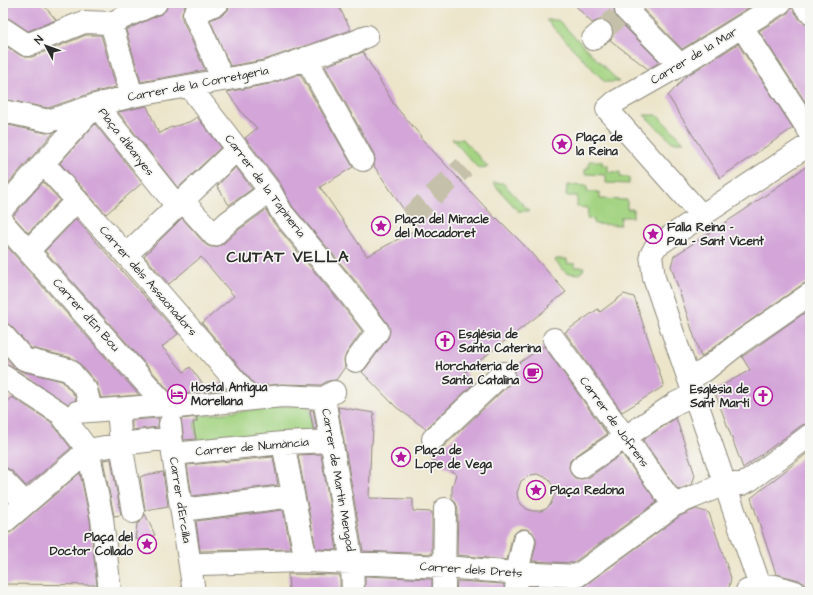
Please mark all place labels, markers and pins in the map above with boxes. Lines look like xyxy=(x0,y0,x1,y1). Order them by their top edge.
place label: Plaça de la Reina xyxy=(576,129,623,160)
place icon: Plaça de la Reina xyxy=(551,133,573,155)
place label: Plaça del Miracle del Mocadoret xyxy=(394,211,489,242)
place icon: Plaça del Miracle del Mocadoret xyxy=(370,215,392,237)
place label: Falla Reina - Pau - Sant Vicent xyxy=(667,219,764,250)
place icon: Falla Reina - Pau - Sant Vicent xyxy=(642,223,664,245)
place label: Església de Santa Caterina xyxy=(458,326,542,357)
church icon: Església de Santa Caterina xyxy=(434,330,456,352)
place label: Horchateria de Santa Catalina xyxy=(435,358,520,389)
cafe icon: Horchateria de Santa Catalina xyxy=(522,362,544,384)
place label: Hostal Antigua Morellana xyxy=(191,379,268,410)
place label: Església de Sant Martí xyxy=(689,381,750,412)
hotel icon: Hostal Antigua Morellana xyxy=(166,383,188,405)
church icon: Església de Sant Martí xyxy=(752,385,774,407)
place label: Plaça de Lope de Vega xyxy=(415,442,493,475)
place icon: Plaça de Lope de Vega xyxy=(390,446,412,468)
place icon: Plaça Redona xyxy=(525,479,547,501)
place label: Plaça Redona xyxy=(550,482,625,499)
place label: Plaça del Doctor Collado xyxy=(50,529,133,560)
place icon: Plaça del Doctor Collado xyxy=(136,533,158,555)

